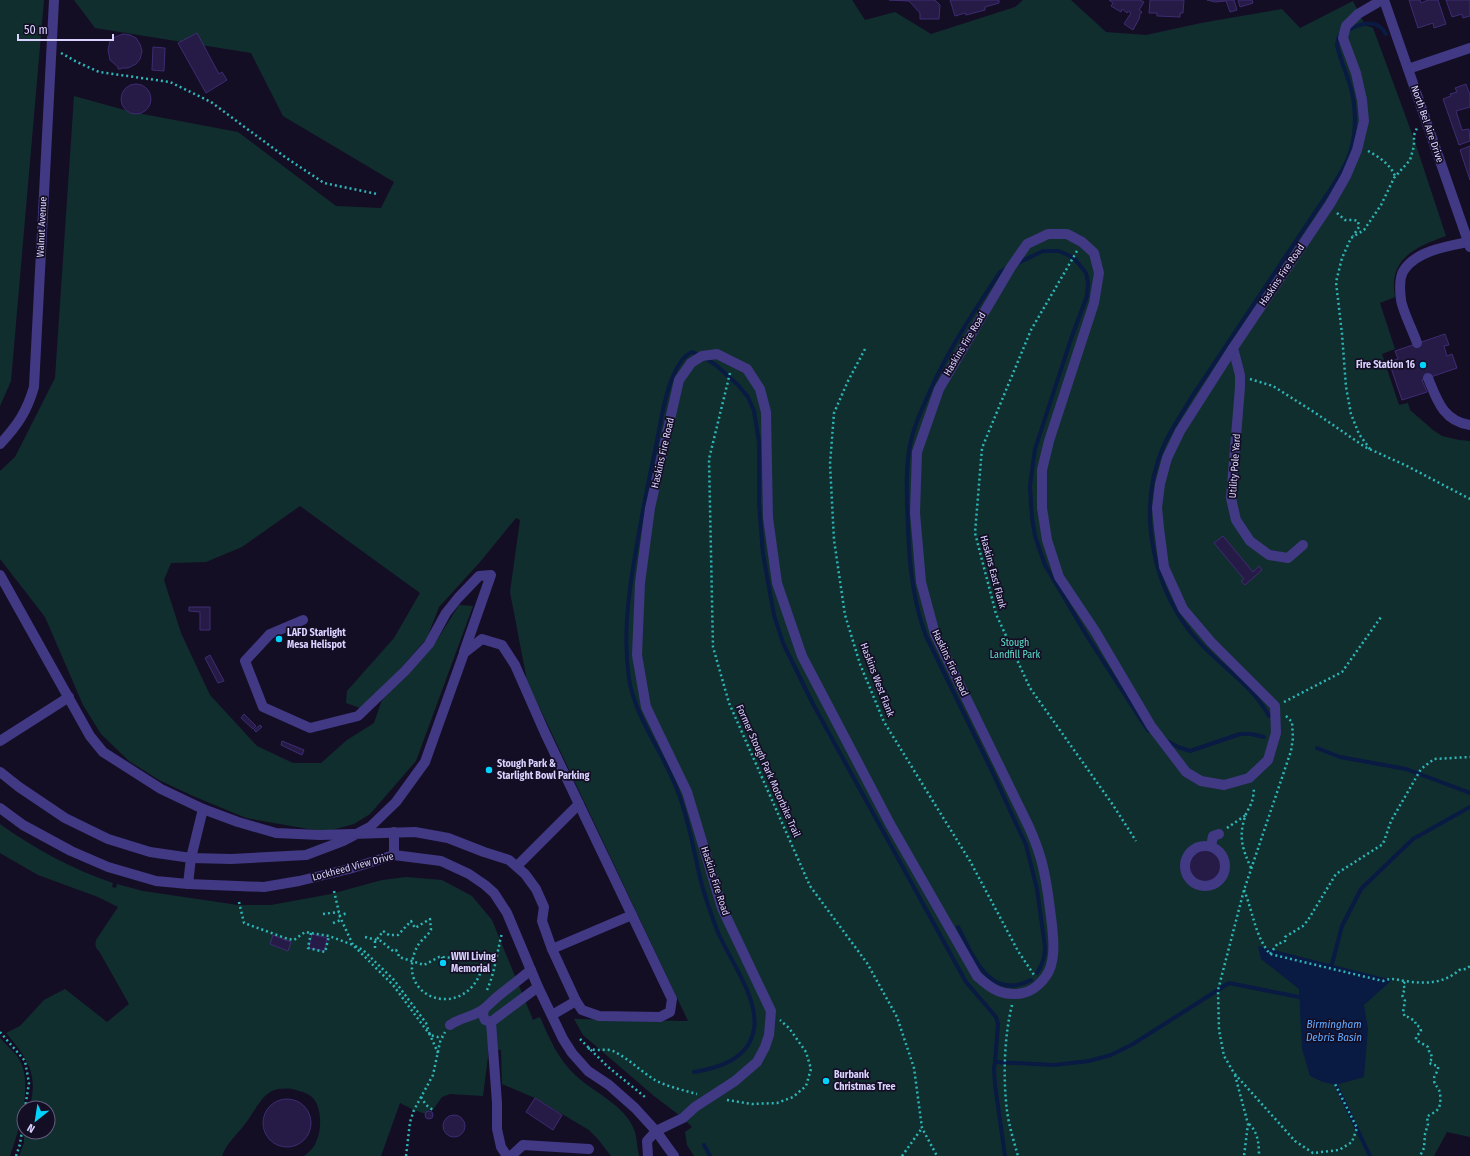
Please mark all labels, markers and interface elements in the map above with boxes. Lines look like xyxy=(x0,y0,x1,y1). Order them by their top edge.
scale bar xyxy=(18,16,113,42)
text: 50 m xyxy=(24,23,48,37)
street label: North Bel Aire Drive xyxy=(1408,84,1446,164)
street label: Walnut Avenue xyxy=(34,196,50,258)
street label: Haskins Fire Road xyxy=(1257,242,1307,308)
street label: Haskins Fire Road xyxy=(941,310,989,378)
place label: Fire Station 16 xyxy=(1356,359,1415,371)
marker: Fire Station 16 xyxy=(1418,360,1428,370)
street label: Haskins Fire Road xyxy=(649,417,677,489)
street label: Utility Pole Yard xyxy=(1227,433,1243,499)
street label: Haskins East Flank xyxy=(977,534,1009,610)
place label: LAFD Starlight Mesa Helispot xyxy=(287,627,346,651)
street label: Haskins Fire Road xyxy=(929,628,971,698)
marker: LAFD Starlight Mesa Helispot xyxy=(274,634,284,644)
park label: Stough Landfill Park xyxy=(990,637,1041,661)
street label: Haskins West Flank xyxy=(857,641,897,719)
street label: Former Stough Park Motorbike Trail xyxy=(733,703,803,839)
place label: Stough Park & Starlight Bowl Parking xyxy=(497,758,590,782)
marker: Stough Park & Starlight Bowl Parking xyxy=(484,765,494,775)
street label: Haskins Fire Road xyxy=(698,845,732,917)
street label: Lockheed View Drive xyxy=(311,850,395,884)
place label: WWI Living Memorial xyxy=(451,951,496,975)
marker: WWI Living Memorial xyxy=(438,958,448,968)
water label: Birmingham Debris Basin xyxy=(1306,1018,1362,1044)
place label: Burbank Christmas Tree xyxy=(834,1069,896,1093)
marker: Burbank Christmas Tree xyxy=(821,1076,831,1086)
north arrow xyxy=(16,1100,56,1140)
text: N xyxy=(25,1121,37,1136)

